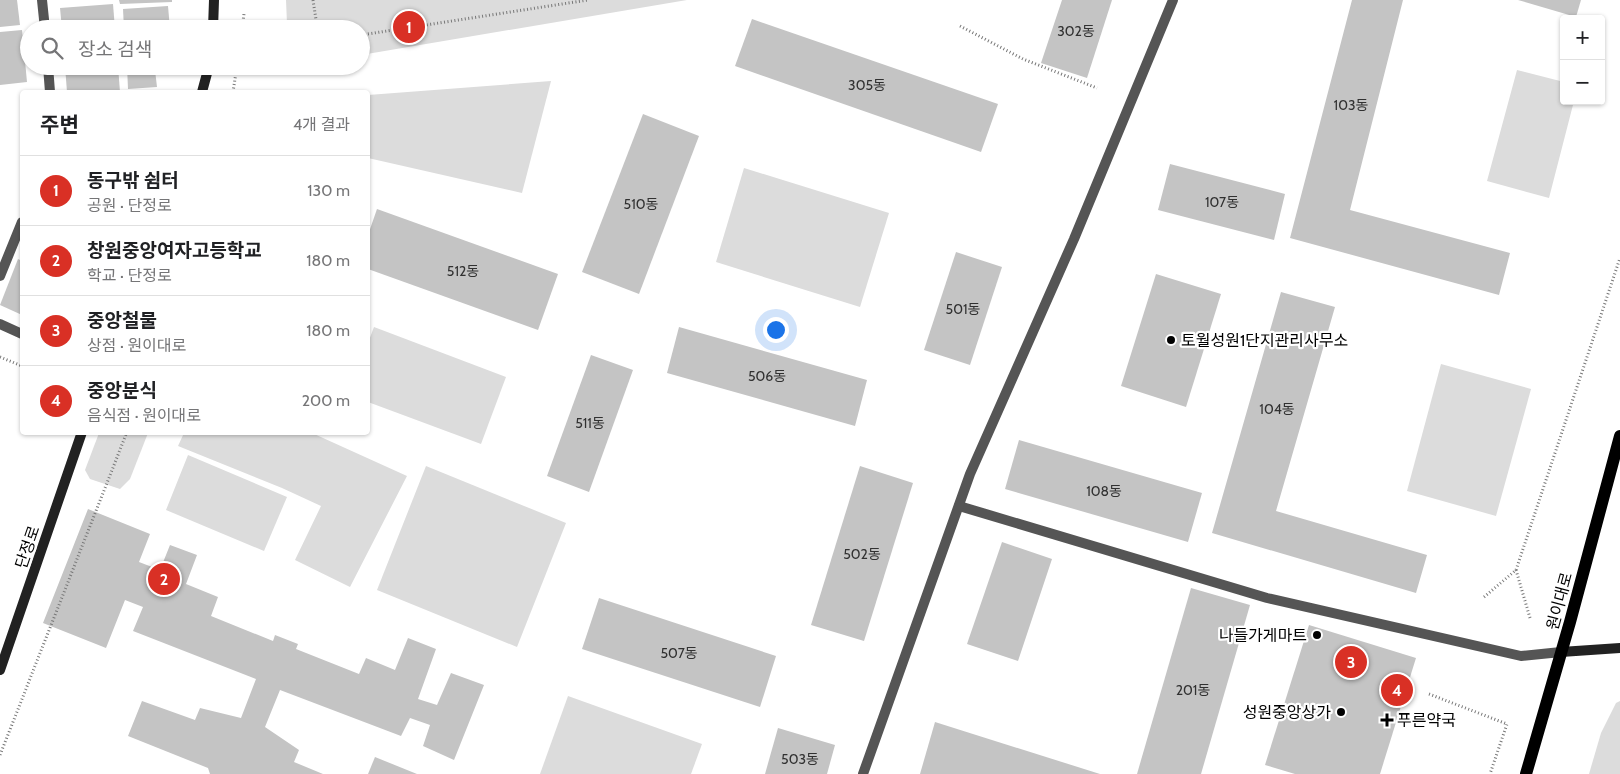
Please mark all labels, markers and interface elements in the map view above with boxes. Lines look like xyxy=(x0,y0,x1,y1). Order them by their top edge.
pin: 1 xyxy=(393,8,425,46)
map controls xyxy=(1560,15,1605,105)
button: + xyxy=(1560,15,1605,60)
search box xyxy=(20,20,370,75)
house number: 302동 xyxy=(1057,22,1095,40)
icon: search xyxy=(38,34,66,62)
text: 장소 검색 xyxy=(78,38,152,61)
button: − xyxy=(1560,60,1605,105)
house number: 305동 xyxy=(848,76,886,94)
house number: 103동 xyxy=(1334,96,1369,114)
text: 주변 xyxy=(40,112,79,137)
text: 4개 결과 xyxy=(293,115,350,134)
text: 동구밖 쉼터 xyxy=(87,169,179,192)
text: 1 xyxy=(53,181,59,200)
text: 130 m xyxy=(307,181,350,200)
house number: 107동 xyxy=(1205,193,1239,211)
house number: 510동 xyxy=(624,195,659,213)
text: 공원 · 단정로 xyxy=(87,196,172,215)
text: 창원중앙여자고등학교 xyxy=(87,239,262,262)
text: 2 xyxy=(52,251,60,270)
text: 180 m xyxy=(306,251,350,270)
house number: 512동 xyxy=(447,262,479,280)
text: 학교 · 단정로 xyxy=(87,266,172,285)
house number: 501동 xyxy=(946,300,981,318)
text: 중앙철물 xyxy=(87,309,157,332)
your location xyxy=(763,317,789,343)
text: 3 xyxy=(52,321,60,340)
text: 180 m xyxy=(306,321,350,340)
place label: 토월성원1단지관리사무소 xyxy=(1181,331,1348,350)
marker: 토월성원1단지관리사무소 xyxy=(1165,334,1177,346)
text: 상점 · 원이대로 xyxy=(87,336,186,355)
house number: 506동 xyxy=(748,367,786,385)
text: 중앙분식 xyxy=(87,379,157,402)
text: 4 xyxy=(51,391,61,410)
text: 200 m xyxy=(302,391,350,410)
house number: 104동 xyxy=(1259,400,1295,418)
text: 음식점 · 원이대로 xyxy=(87,406,201,425)
house number: 511동 xyxy=(575,414,605,432)
house number: 108동 xyxy=(1086,482,1122,500)
street label: 단정로 xyxy=(11,523,44,571)
house number: 502동 xyxy=(843,545,881,563)
pin: 2 xyxy=(148,560,180,598)
street label: 원이대로 xyxy=(1543,570,1576,632)
place label: 나들가게마트 xyxy=(1219,626,1307,645)
marker: 나들가게마트 xyxy=(1311,629,1323,641)
pin: 3 xyxy=(1335,643,1367,681)
house number: 507동 xyxy=(660,644,698,662)
pin: 4 xyxy=(1381,671,1413,709)
house number: 201동 xyxy=(1176,681,1210,699)
place label: 성원중앙상가 xyxy=(1243,703,1331,722)
marker: 성원중앙상가 xyxy=(1335,706,1347,718)
place label: 푸른약국 xyxy=(1397,711,1456,730)
marker: 푸른약국 xyxy=(1381,714,1393,726)
house number: 503동 xyxy=(781,750,819,768)

